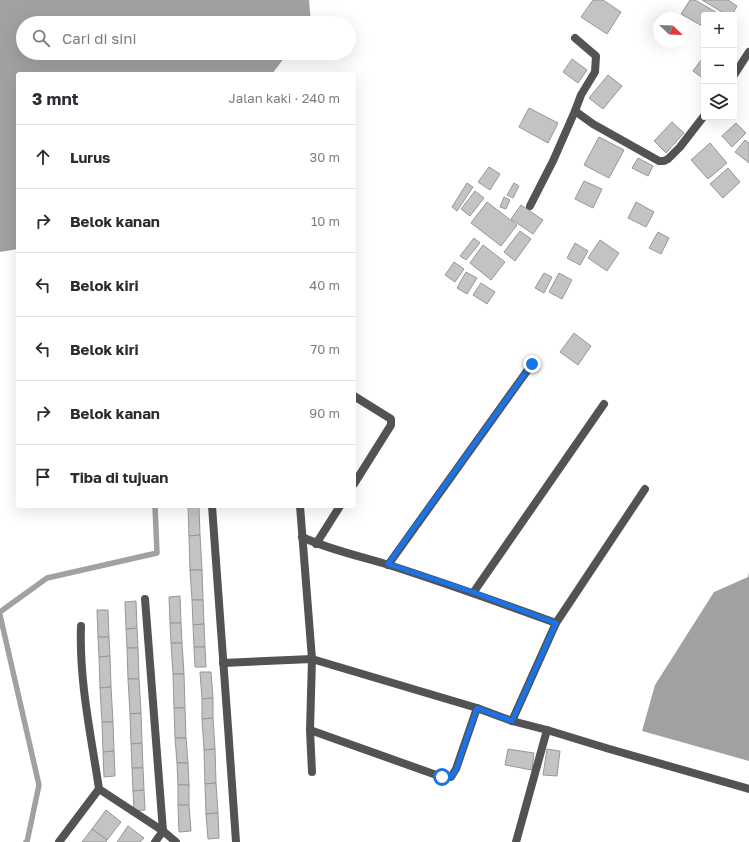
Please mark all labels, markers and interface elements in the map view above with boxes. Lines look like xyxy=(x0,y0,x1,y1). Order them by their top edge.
north arrow xyxy=(653,12,689,48)
map controls xyxy=(701,12,737,120)
button: + xyxy=(701,12,737,48)
search box xyxy=(16,16,356,60)
icon: search xyxy=(30,27,52,49)
text: Cari di sini xyxy=(62,29,137,47)
button: − xyxy=(701,48,737,84)
button: layers xyxy=(701,84,737,120)
text: 3 mnt xyxy=(32,88,79,109)
text: Jalan kaki · 240 m xyxy=(229,90,340,106)
icon: ahead xyxy=(32,146,54,168)
text: Lurus xyxy=(70,148,111,166)
text: 30 m xyxy=(310,149,340,165)
icon: right xyxy=(32,210,54,232)
text: Belok kanan xyxy=(70,212,160,230)
text: 10 m xyxy=(311,213,340,229)
icon: left xyxy=(32,274,54,296)
text: Belok kiri xyxy=(70,276,139,294)
text: 40 m xyxy=(309,277,340,293)
icon: left xyxy=(32,338,54,360)
text: Belok kiri xyxy=(70,340,139,358)
text: 70 m xyxy=(310,341,340,357)
route end xyxy=(523,355,541,373)
icon: right xyxy=(32,402,54,424)
text: Belok kanan xyxy=(70,404,160,422)
text: 90 m xyxy=(309,405,340,421)
icon: arrive xyxy=(32,466,54,488)
text: Tiba di tujuan xyxy=(70,468,168,486)
route start xyxy=(433,768,451,786)

